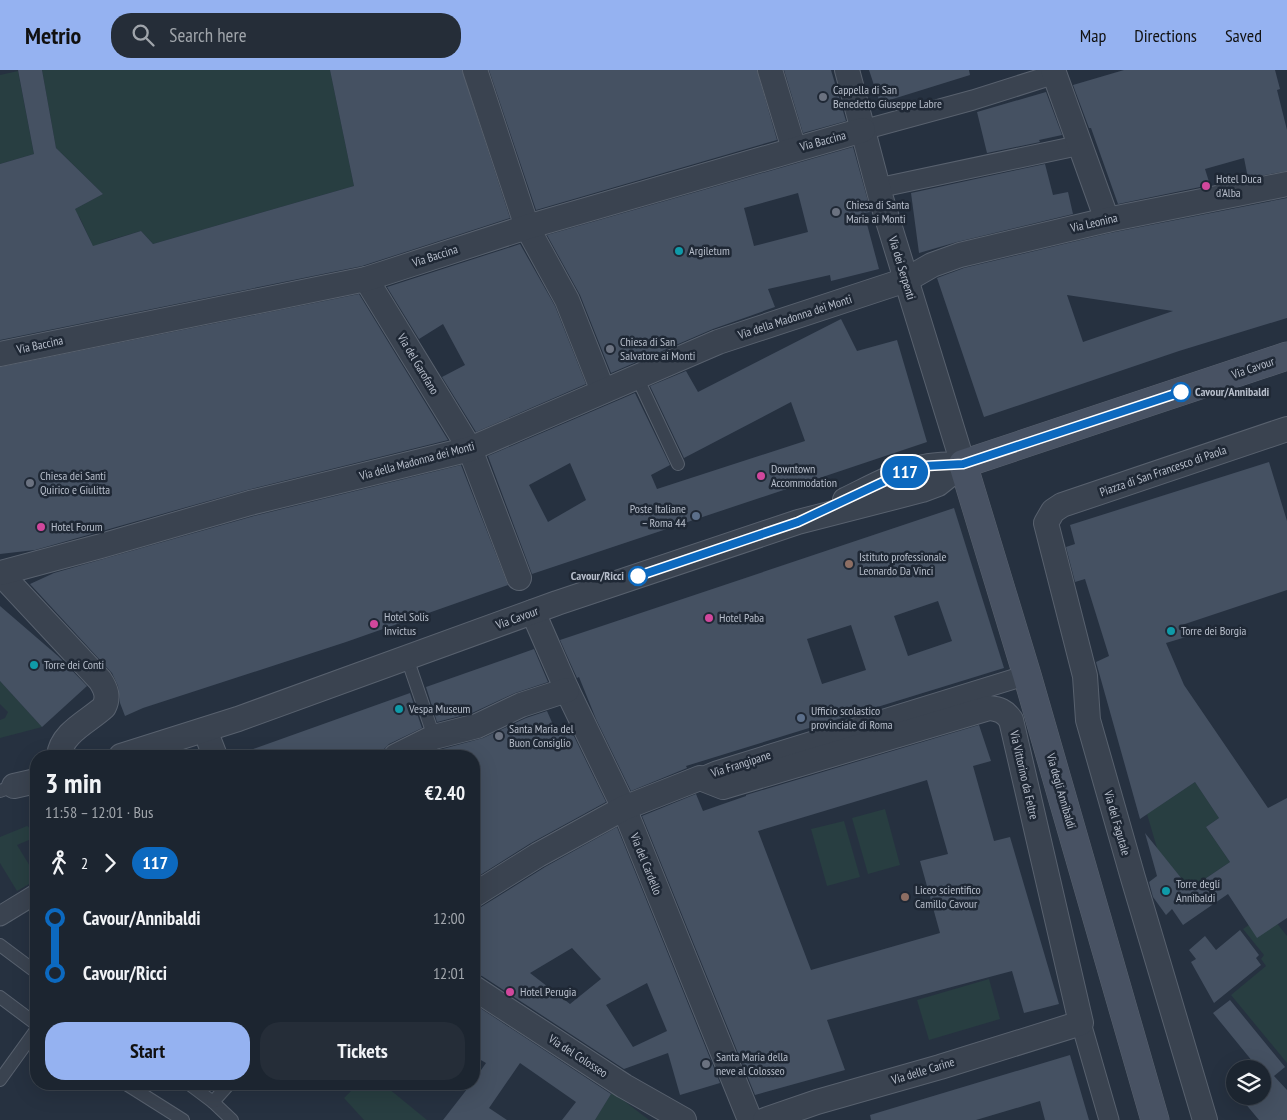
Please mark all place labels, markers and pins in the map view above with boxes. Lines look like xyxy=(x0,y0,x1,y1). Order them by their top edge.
place label: Cappella di San Benedetto Giuseppe Labre xyxy=(833,82,942,111)
marker: Cappella di San Benedetto Giuseppe Labre xyxy=(817,91,829,103)
place label: Hotel Duca d'Alba xyxy=(1216,171,1262,200)
marker: Hotel Duca d'Alba xyxy=(1200,180,1212,192)
place label: Chiesa di Santa Maria ai Monti xyxy=(846,197,910,226)
marker: Chiesa di Santa Maria ai Monti xyxy=(830,206,842,218)
place label: Argiletum xyxy=(689,243,730,258)
marker: Argiletum xyxy=(673,245,685,257)
place label: Chiesa di San Salvatore ai Monti xyxy=(620,334,695,363)
marker: Chiesa di San Salvatore ai Monti xyxy=(604,343,616,355)
marker: Cavour/Annibaldi xyxy=(1171,382,1191,402)
place label: Cavour/Annibaldi xyxy=(1195,384,1269,399)
place label: Downtown Accommodation xyxy=(771,461,837,490)
place label: Chiesa dei Santi Quirico e Giulitta xyxy=(40,468,110,497)
marker: Downtown Accommodation xyxy=(755,470,767,482)
marker: Chiesa dei Santi Quirico e Giulitta xyxy=(24,477,36,489)
place label: Poste Italiane – Roma 44 xyxy=(630,501,687,530)
marker: Poste Italiane – Roma 44 xyxy=(690,510,702,522)
place label: Hotel Forum xyxy=(51,519,103,534)
marker: Hotel Forum xyxy=(35,521,47,533)
place label: Istituto professionale Leonardo Da Vinci xyxy=(859,549,946,578)
marker: Istituto professionale Leonardo Da Vinci xyxy=(843,558,855,570)
marker: Cavour/Ricci xyxy=(628,566,648,586)
place label: Cavour/Ricci xyxy=(571,568,624,583)
place label: Hotel Solis Invictus xyxy=(384,609,429,638)
place label: Hotel Paba xyxy=(719,610,764,625)
marker: Hotel Paba xyxy=(703,612,715,624)
marker: Hotel Solis Invictus xyxy=(368,618,380,630)
place label: Torre dei Borgia xyxy=(1181,623,1247,638)
marker: Torre dei Borgia xyxy=(1165,625,1177,637)
place label: Torre dei Conti xyxy=(44,657,104,672)
marker: Torre dei Conti xyxy=(28,659,40,671)
place label: Vespa Museum xyxy=(408,701,471,716)
marker: Vespa Museum xyxy=(393,703,405,715)
place label: Ufficio scolastico provinciale di Roma xyxy=(811,703,893,732)
marker: Ufficio scolastico provinciale di Roma xyxy=(795,712,807,724)
place label: Santa Maria del Buon Consiglio xyxy=(509,721,574,750)
marker: Santa Maria del Buon Consiglio xyxy=(493,730,505,742)
place label: Torre degli Annibaldi xyxy=(1176,876,1220,905)
place label: Liceo scientifico Camillo Cavour xyxy=(915,882,981,911)
marker: Torre degli Annibaldi xyxy=(1160,885,1172,897)
marker: Liceo scientifico Camillo Cavour xyxy=(899,891,911,903)
place label: Hotel Perugia xyxy=(520,984,576,999)
marker: Hotel Perugia xyxy=(504,986,516,998)
place label: Santa Maria della neve al Colosseo xyxy=(716,1049,788,1078)
marker: Santa Maria della neve al Colosseo xyxy=(700,1058,712,1070)

